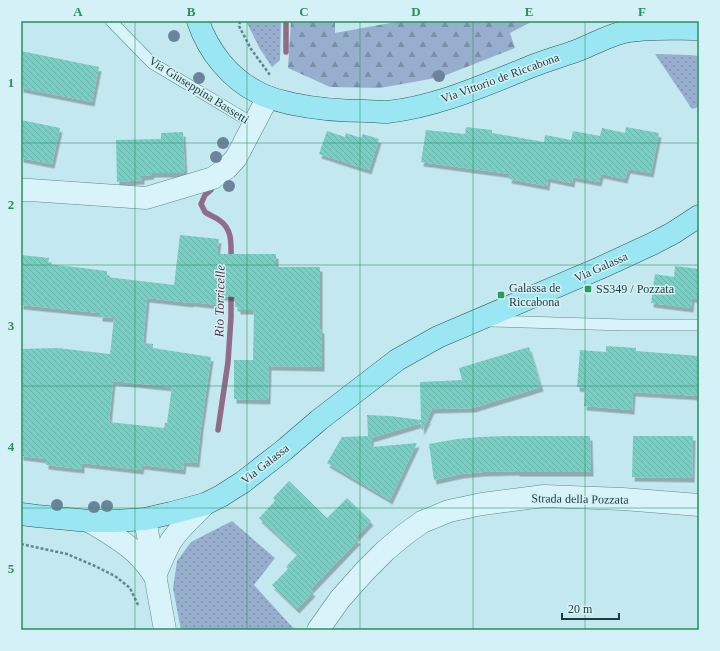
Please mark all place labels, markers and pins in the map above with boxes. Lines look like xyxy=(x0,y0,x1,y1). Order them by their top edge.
place label: Galassa de Riccabona xyxy=(509,281,561,309)
place label: SS349 / Pozzata xyxy=(596,282,675,296)
marker: SS349 / Pozzata xyxy=(583,284,593,294)
marker: Galassa de Riccabona xyxy=(496,290,506,300)

